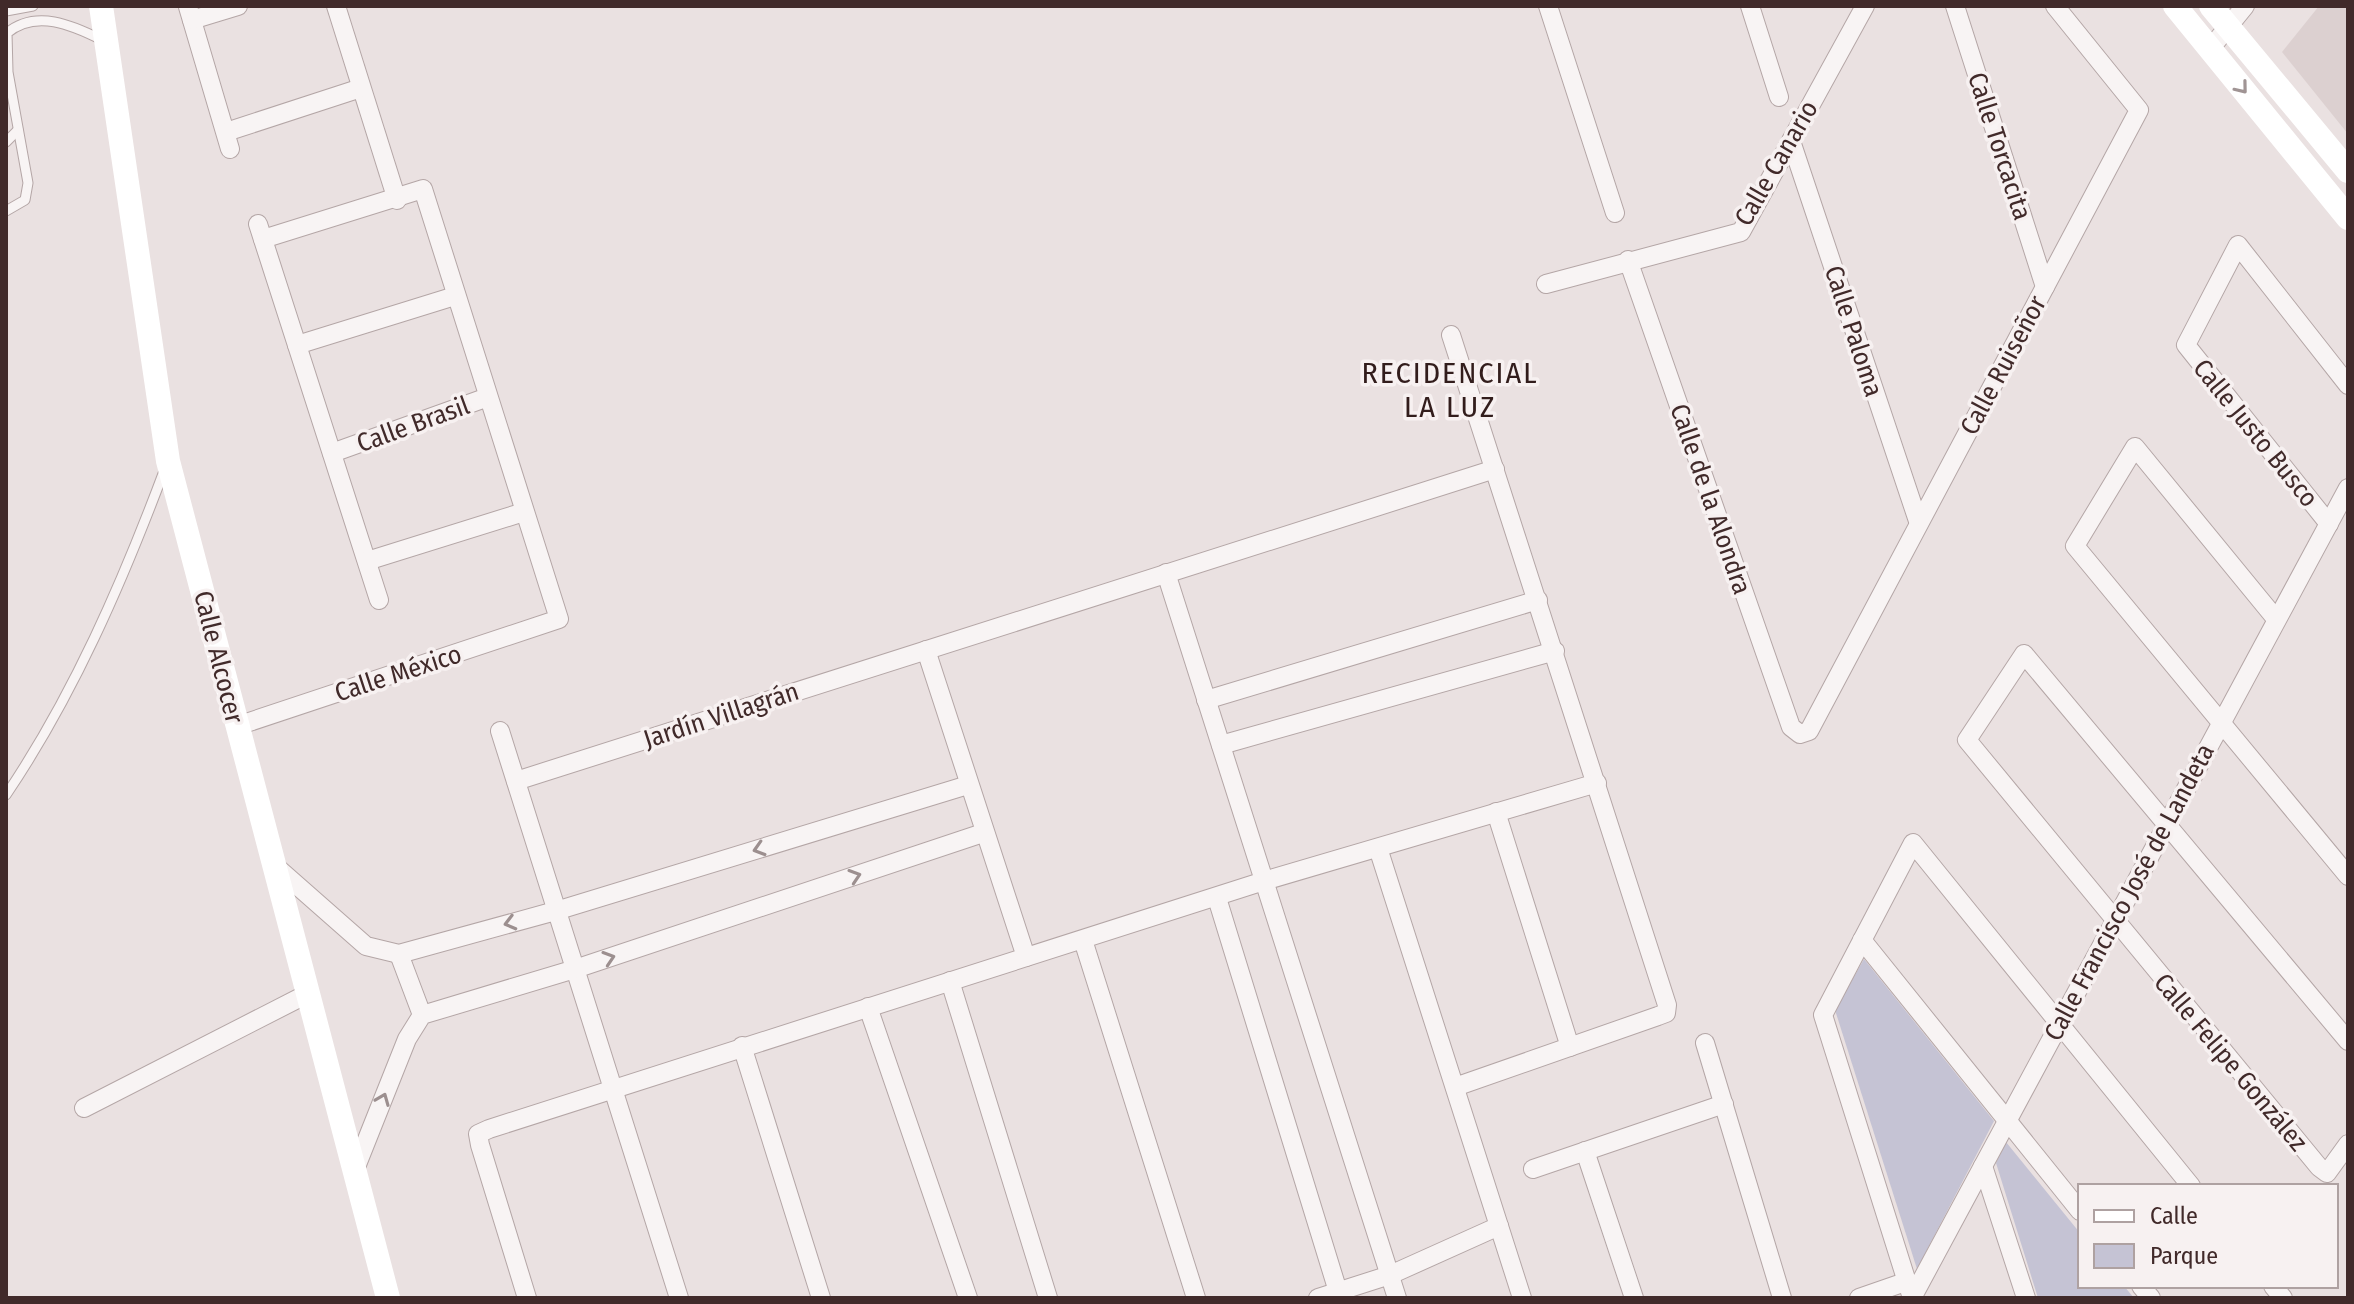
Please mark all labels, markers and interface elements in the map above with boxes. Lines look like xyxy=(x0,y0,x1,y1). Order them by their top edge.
street label: Calle Torcacita xyxy=(1961,69,2038,224)
one-way arrow xyxy=(2232,79,2247,93)
street label: Calle Canario xyxy=(1728,95,1825,231)
street label: Calle Paloma xyxy=(1818,262,1889,401)
street label: Calle Ruiseñor xyxy=(1954,291,2053,440)
street label: Calle Justo Busco xyxy=(2187,353,2325,513)
district label: RECIDENCIAL LA LUZ xyxy=(1361,355,1539,425)
street label: Calle Brasil xyxy=(353,390,474,459)
street label: Calle de la Alondra xyxy=(1663,400,1758,598)
street label: Calle Alcocer xyxy=(187,588,250,726)
street label: Calle México xyxy=(331,638,465,709)
street label: Jardín Villagrán xyxy=(640,676,803,755)
street label: Calle Francisco José de Landeta xyxy=(2038,739,2221,1046)
one-way arrow xyxy=(753,839,767,855)
one-way arrow xyxy=(848,869,862,885)
one-way arrow xyxy=(504,914,518,931)
one-way arrow xyxy=(601,951,615,967)
street label: Calle Felipe González xyxy=(2147,967,2314,1157)
one-way arrow xyxy=(373,1093,390,1107)
legend xyxy=(2078,1184,2338,1288)
text: Calle xyxy=(2150,1202,2198,1230)
text: Parque xyxy=(2150,1242,2218,1270)

